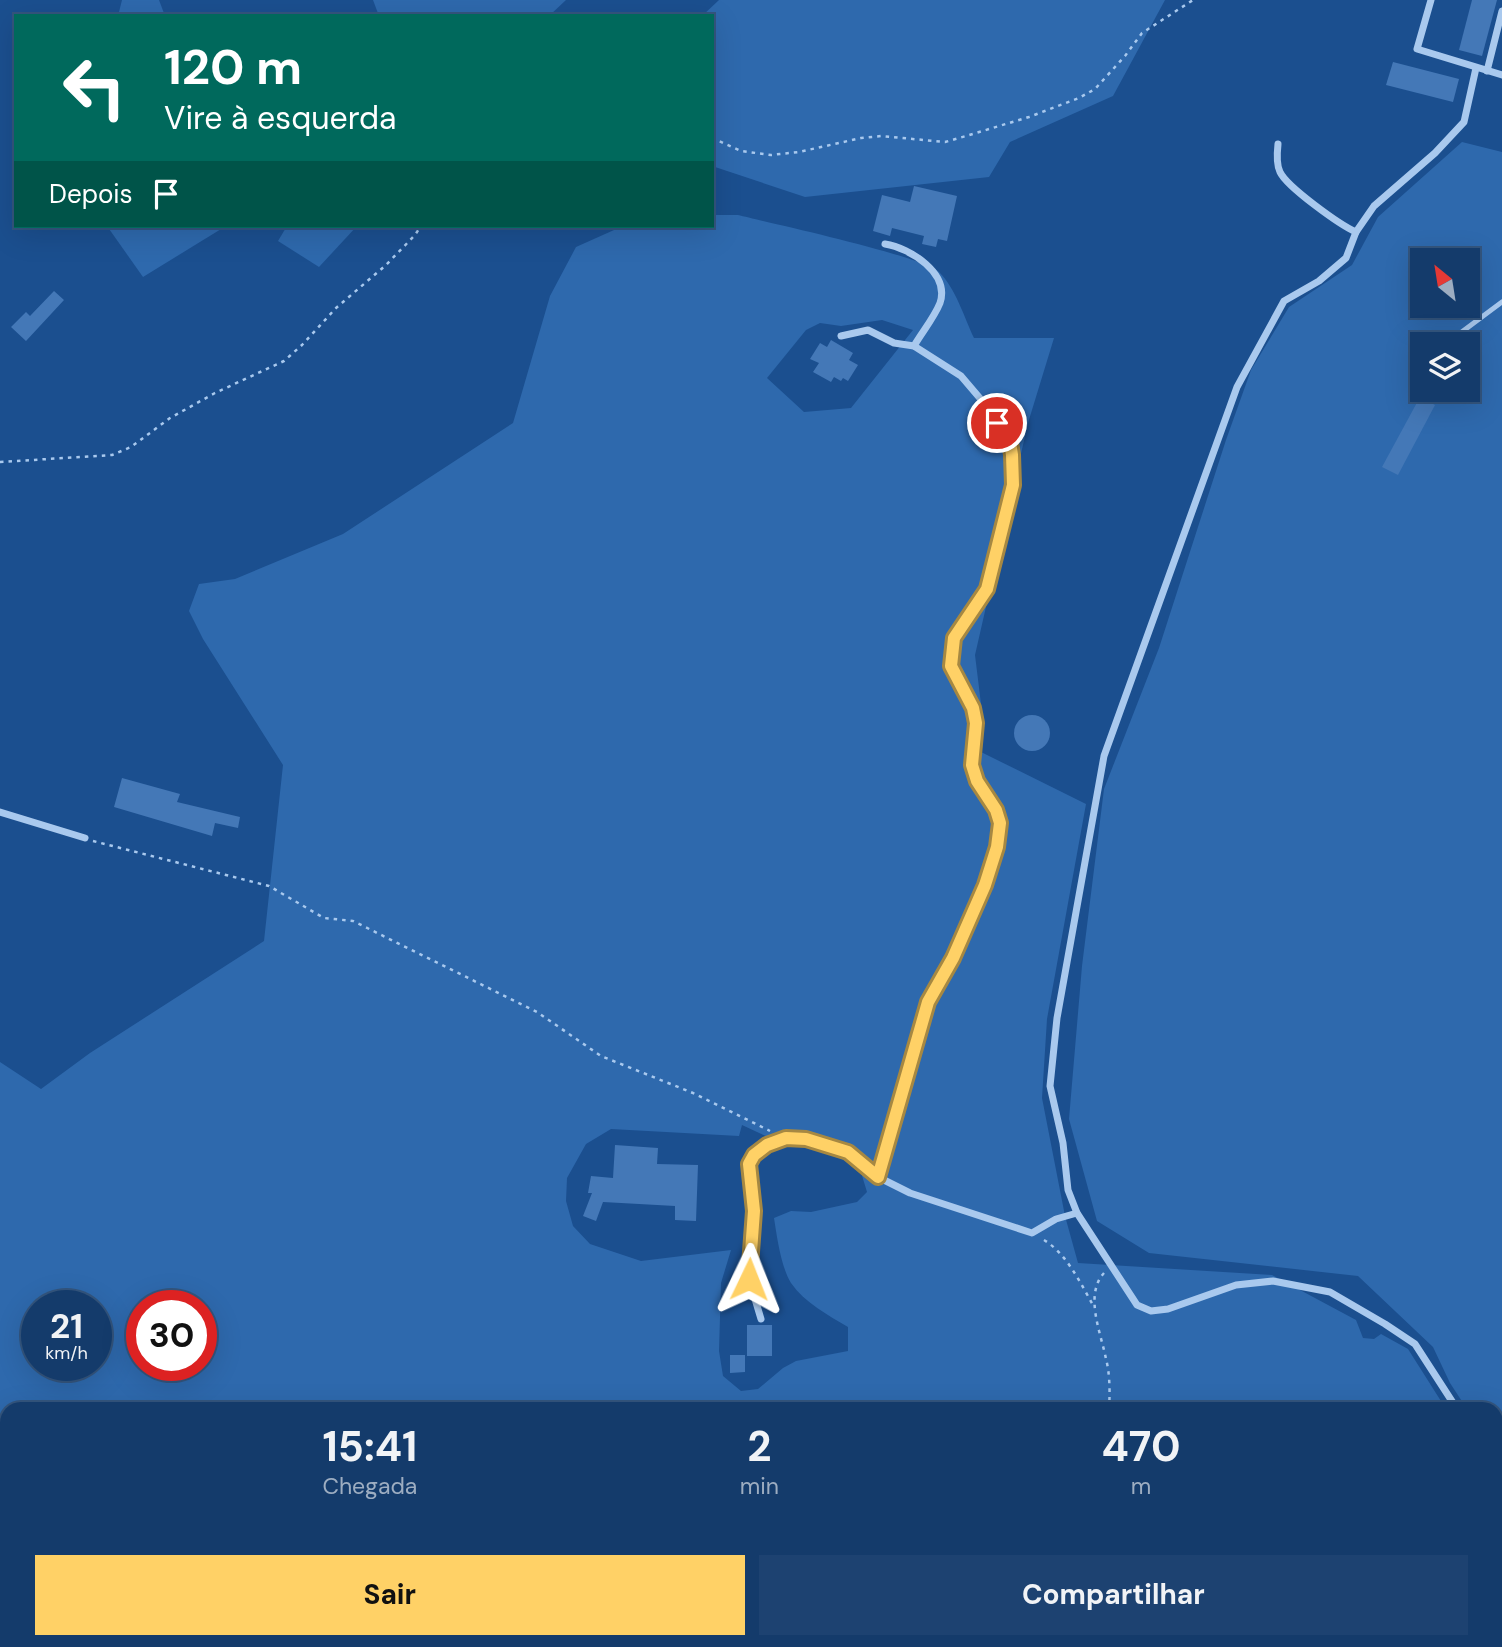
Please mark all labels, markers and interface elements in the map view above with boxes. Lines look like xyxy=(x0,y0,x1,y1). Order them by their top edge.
text: 120 m xyxy=(164,35,302,99)
icon: left xyxy=(49,42,140,133)
text: Vire à esquerda xyxy=(164,97,396,139)
icon: arrive xyxy=(147,175,185,213)
text: Depois xyxy=(49,177,133,211)
north arrow xyxy=(1410,248,1480,318)
map controls xyxy=(1410,248,1480,402)
button: layers xyxy=(1410,332,1480,402)
pin xyxy=(967,393,1027,453)
icon: arrive xyxy=(978,404,1016,442)
position arrow xyxy=(712,1242,786,1316)
speed limit sign: 30 xyxy=(126,1290,217,1381)
text: 21 xyxy=(50,1303,83,1349)
text: km/h xyxy=(45,1341,88,1365)
text: 15:41 xyxy=(323,1419,417,1474)
text: 2 xyxy=(747,1419,772,1474)
text: 470 xyxy=(1101,1419,1181,1474)
text: Chegada xyxy=(322,1471,417,1501)
text: min xyxy=(740,1471,779,1501)
text: m xyxy=(1131,1471,1151,1501)
button: Sair xyxy=(35,1555,745,1635)
button: Compartilhar xyxy=(759,1555,1468,1635)

